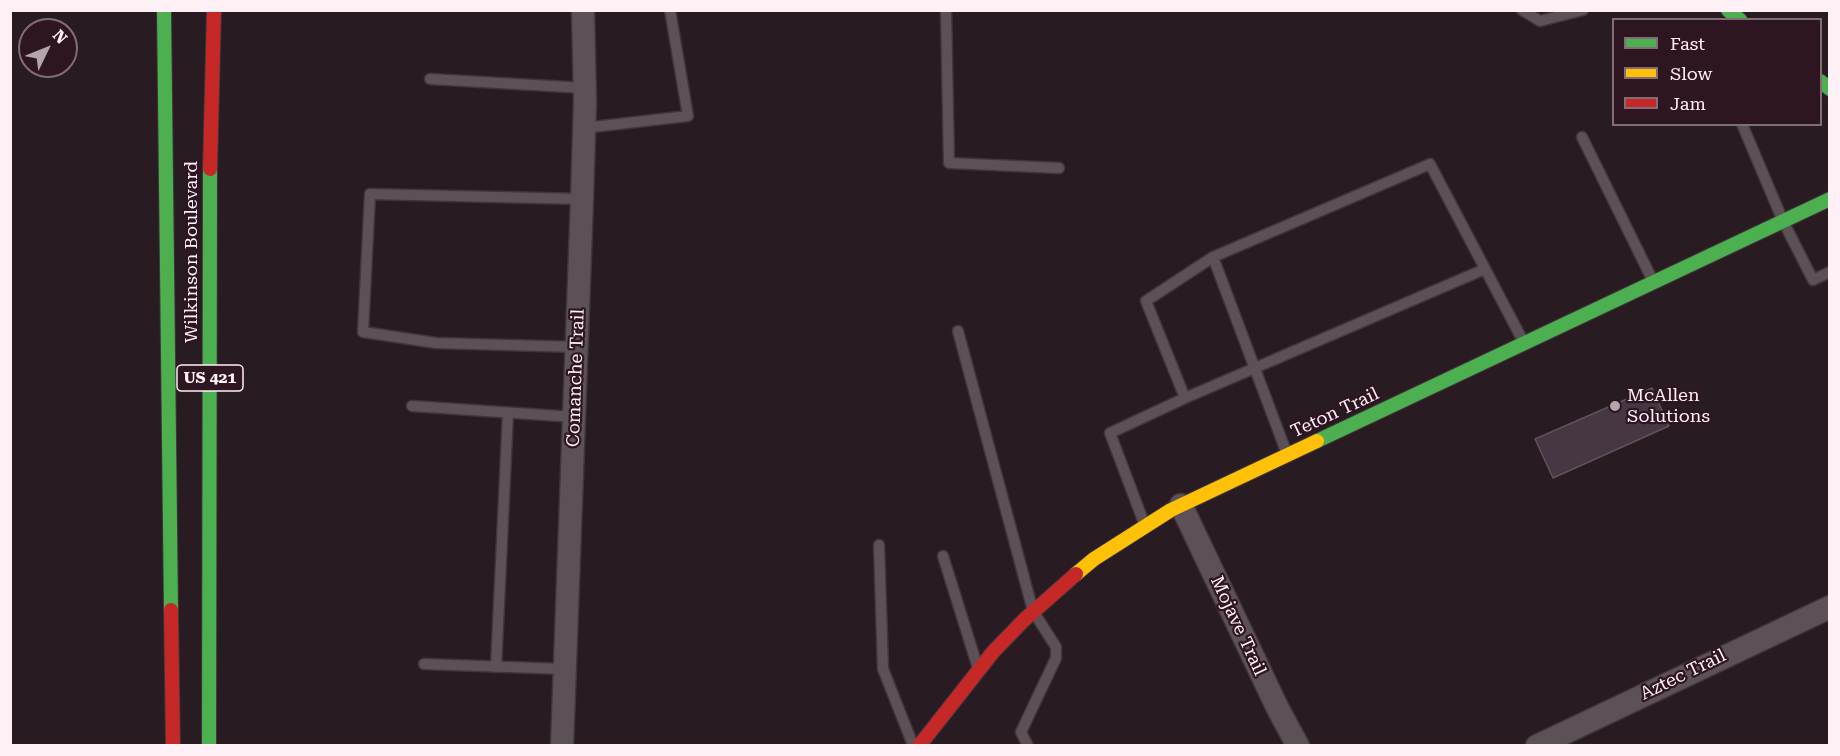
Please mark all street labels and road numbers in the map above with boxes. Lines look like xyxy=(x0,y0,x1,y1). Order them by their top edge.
street label: Wilkinson Boulevard xyxy=(181,161,203,343)
street label: Comanche Trail xyxy=(563,309,589,447)
road number: US 421 xyxy=(177,365,243,391)
street label: Teton Trail xyxy=(1288,383,1382,443)
street label: Mojave Trail xyxy=(1206,573,1270,679)
street label: Aztec Trail xyxy=(1637,645,1729,705)

